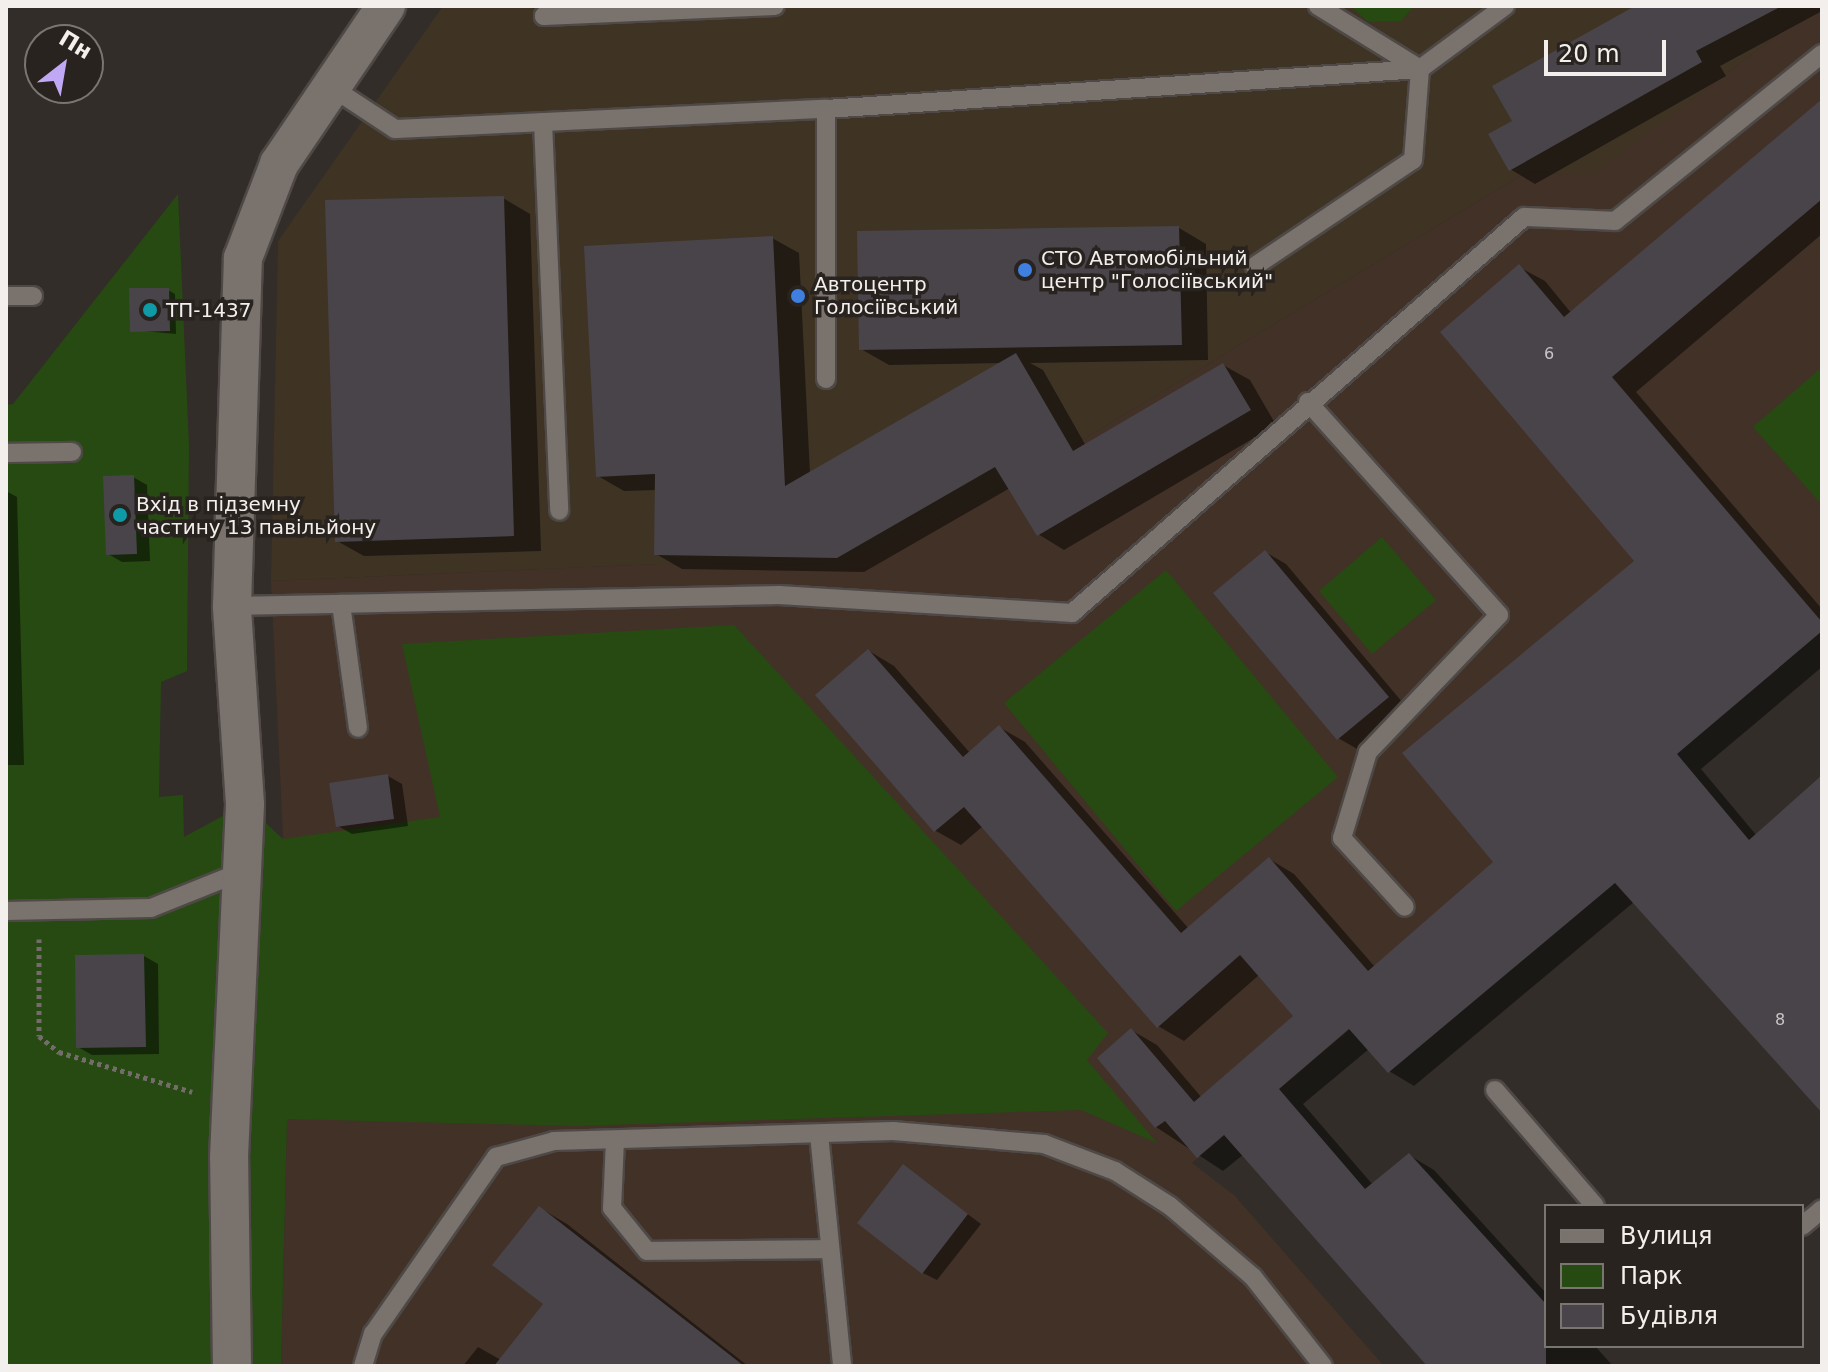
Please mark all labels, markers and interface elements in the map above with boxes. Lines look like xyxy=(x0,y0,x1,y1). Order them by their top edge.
north arrow xyxy=(24,24,104,104)
scale bar xyxy=(1548,24,1670,74)
text: Пн xyxy=(55,25,96,64)
text: 20 m xyxy=(1558,40,1620,68)
place label: СТО Автомобільний центр "Голосіївський" xyxy=(1041,246,1273,293)
marker: СТО Автомобільний центр "Голосіївський" xyxy=(1016,261,1034,279)
place label: Автоцентр Голосіївський xyxy=(814,272,958,319)
marker: Автоцентр Голосіївський xyxy=(789,287,807,305)
place label: ТП-1437 xyxy=(166,298,251,322)
marker: ТП-1437 xyxy=(141,301,159,319)
house number: 6 xyxy=(1544,344,1554,364)
place label: Вхід в підземну частину 13 павільйону xyxy=(136,492,376,539)
marker: Вхід в підземну частину 13 павільйону xyxy=(111,506,129,524)
house number: 8 xyxy=(1775,1010,1785,1030)
legend xyxy=(1544,1204,1804,1348)
text: Вулиця xyxy=(1620,1222,1712,1250)
text: Парк xyxy=(1620,1262,1682,1290)
text: Будівля xyxy=(1620,1302,1718,1330)

